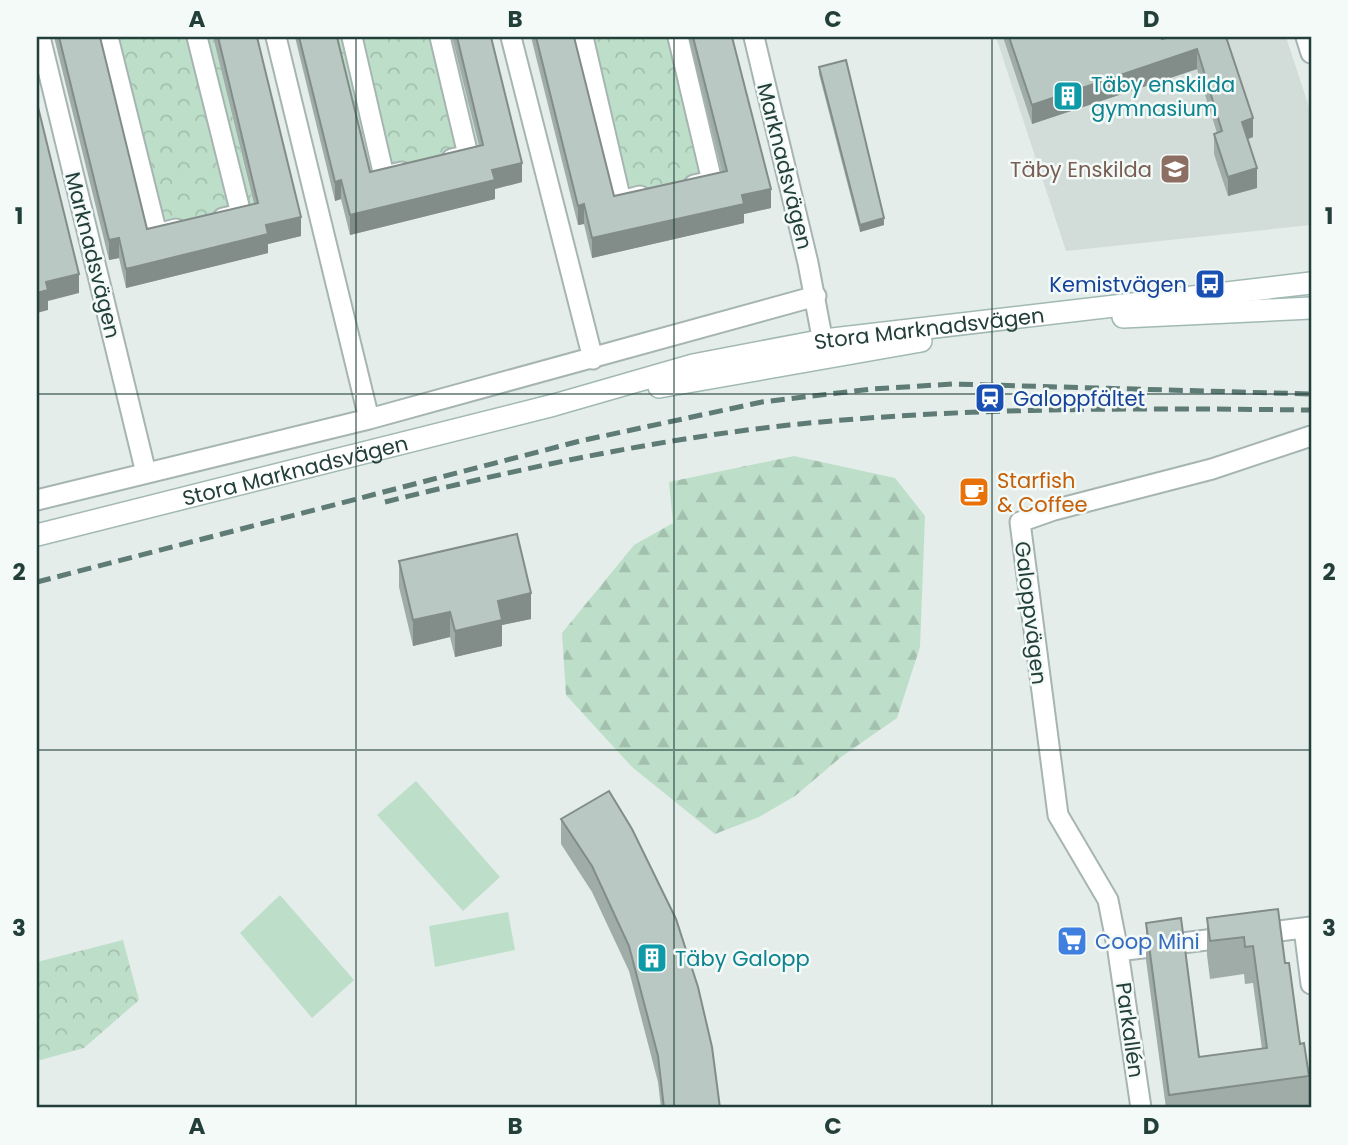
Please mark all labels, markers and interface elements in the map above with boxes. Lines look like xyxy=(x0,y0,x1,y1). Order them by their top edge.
text: A xyxy=(189,3,206,35)
text: B xyxy=(507,3,523,35)
text: C xyxy=(824,3,842,35)
text: D xyxy=(1143,3,1159,35)
place label: Täby enskilda gymnasium xyxy=(1091,70,1235,123)
building icon: Täby enskilda gymnasium xyxy=(1051,79,1085,113)
street label: Marknadsvägen xyxy=(750,80,820,252)
school or university icon: Täby Enskilda xyxy=(1158,152,1192,186)
place label: Täby Enskilda xyxy=(1010,155,1152,184)
street label: Marknadsvägen xyxy=(58,169,128,341)
text: 1 xyxy=(15,200,23,232)
text: 1 xyxy=(1325,200,1333,232)
bus stop icon: Kemistvägen xyxy=(1193,267,1227,301)
place label: Kemistvägen xyxy=(1049,270,1187,299)
street label: Stora Marknadsvägen xyxy=(812,300,1046,356)
station icon: Galoppfältet xyxy=(973,381,1007,415)
place label: Galoppfältet xyxy=(1013,384,1145,413)
street label: Stora Marknadsvägen xyxy=(179,428,411,512)
place label: Starfish & Coffee xyxy=(997,466,1088,519)
cafe icon: Starfish & Coffee xyxy=(957,475,991,509)
street label: Galoppvägen xyxy=(1008,540,1054,686)
text: 2 xyxy=(12,556,26,588)
text: 2 xyxy=(1322,556,1336,588)
text: 3 xyxy=(12,912,26,944)
text: 3 xyxy=(1322,912,1336,944)
supermarket icon: Coop Mini xyxy=(1055,924,1089,958)
place label: Coop Mini xyxy=(1095,927,1200,956)
building icon: Täby Galopp xyxy=(635,941,669,975)
place label: Täby Galopp xyxy=(675,944,810,973)
street label: Parkallén xyxy=(1109,980,1151,1080)
text: A xyxy=(189,1110,206,1142)
text: B xyxy=(507,1110,523,1142)
text: C xyxy=(824,1110,842,1142)
text: D xyxy=(1143,1110,1159,1142)

